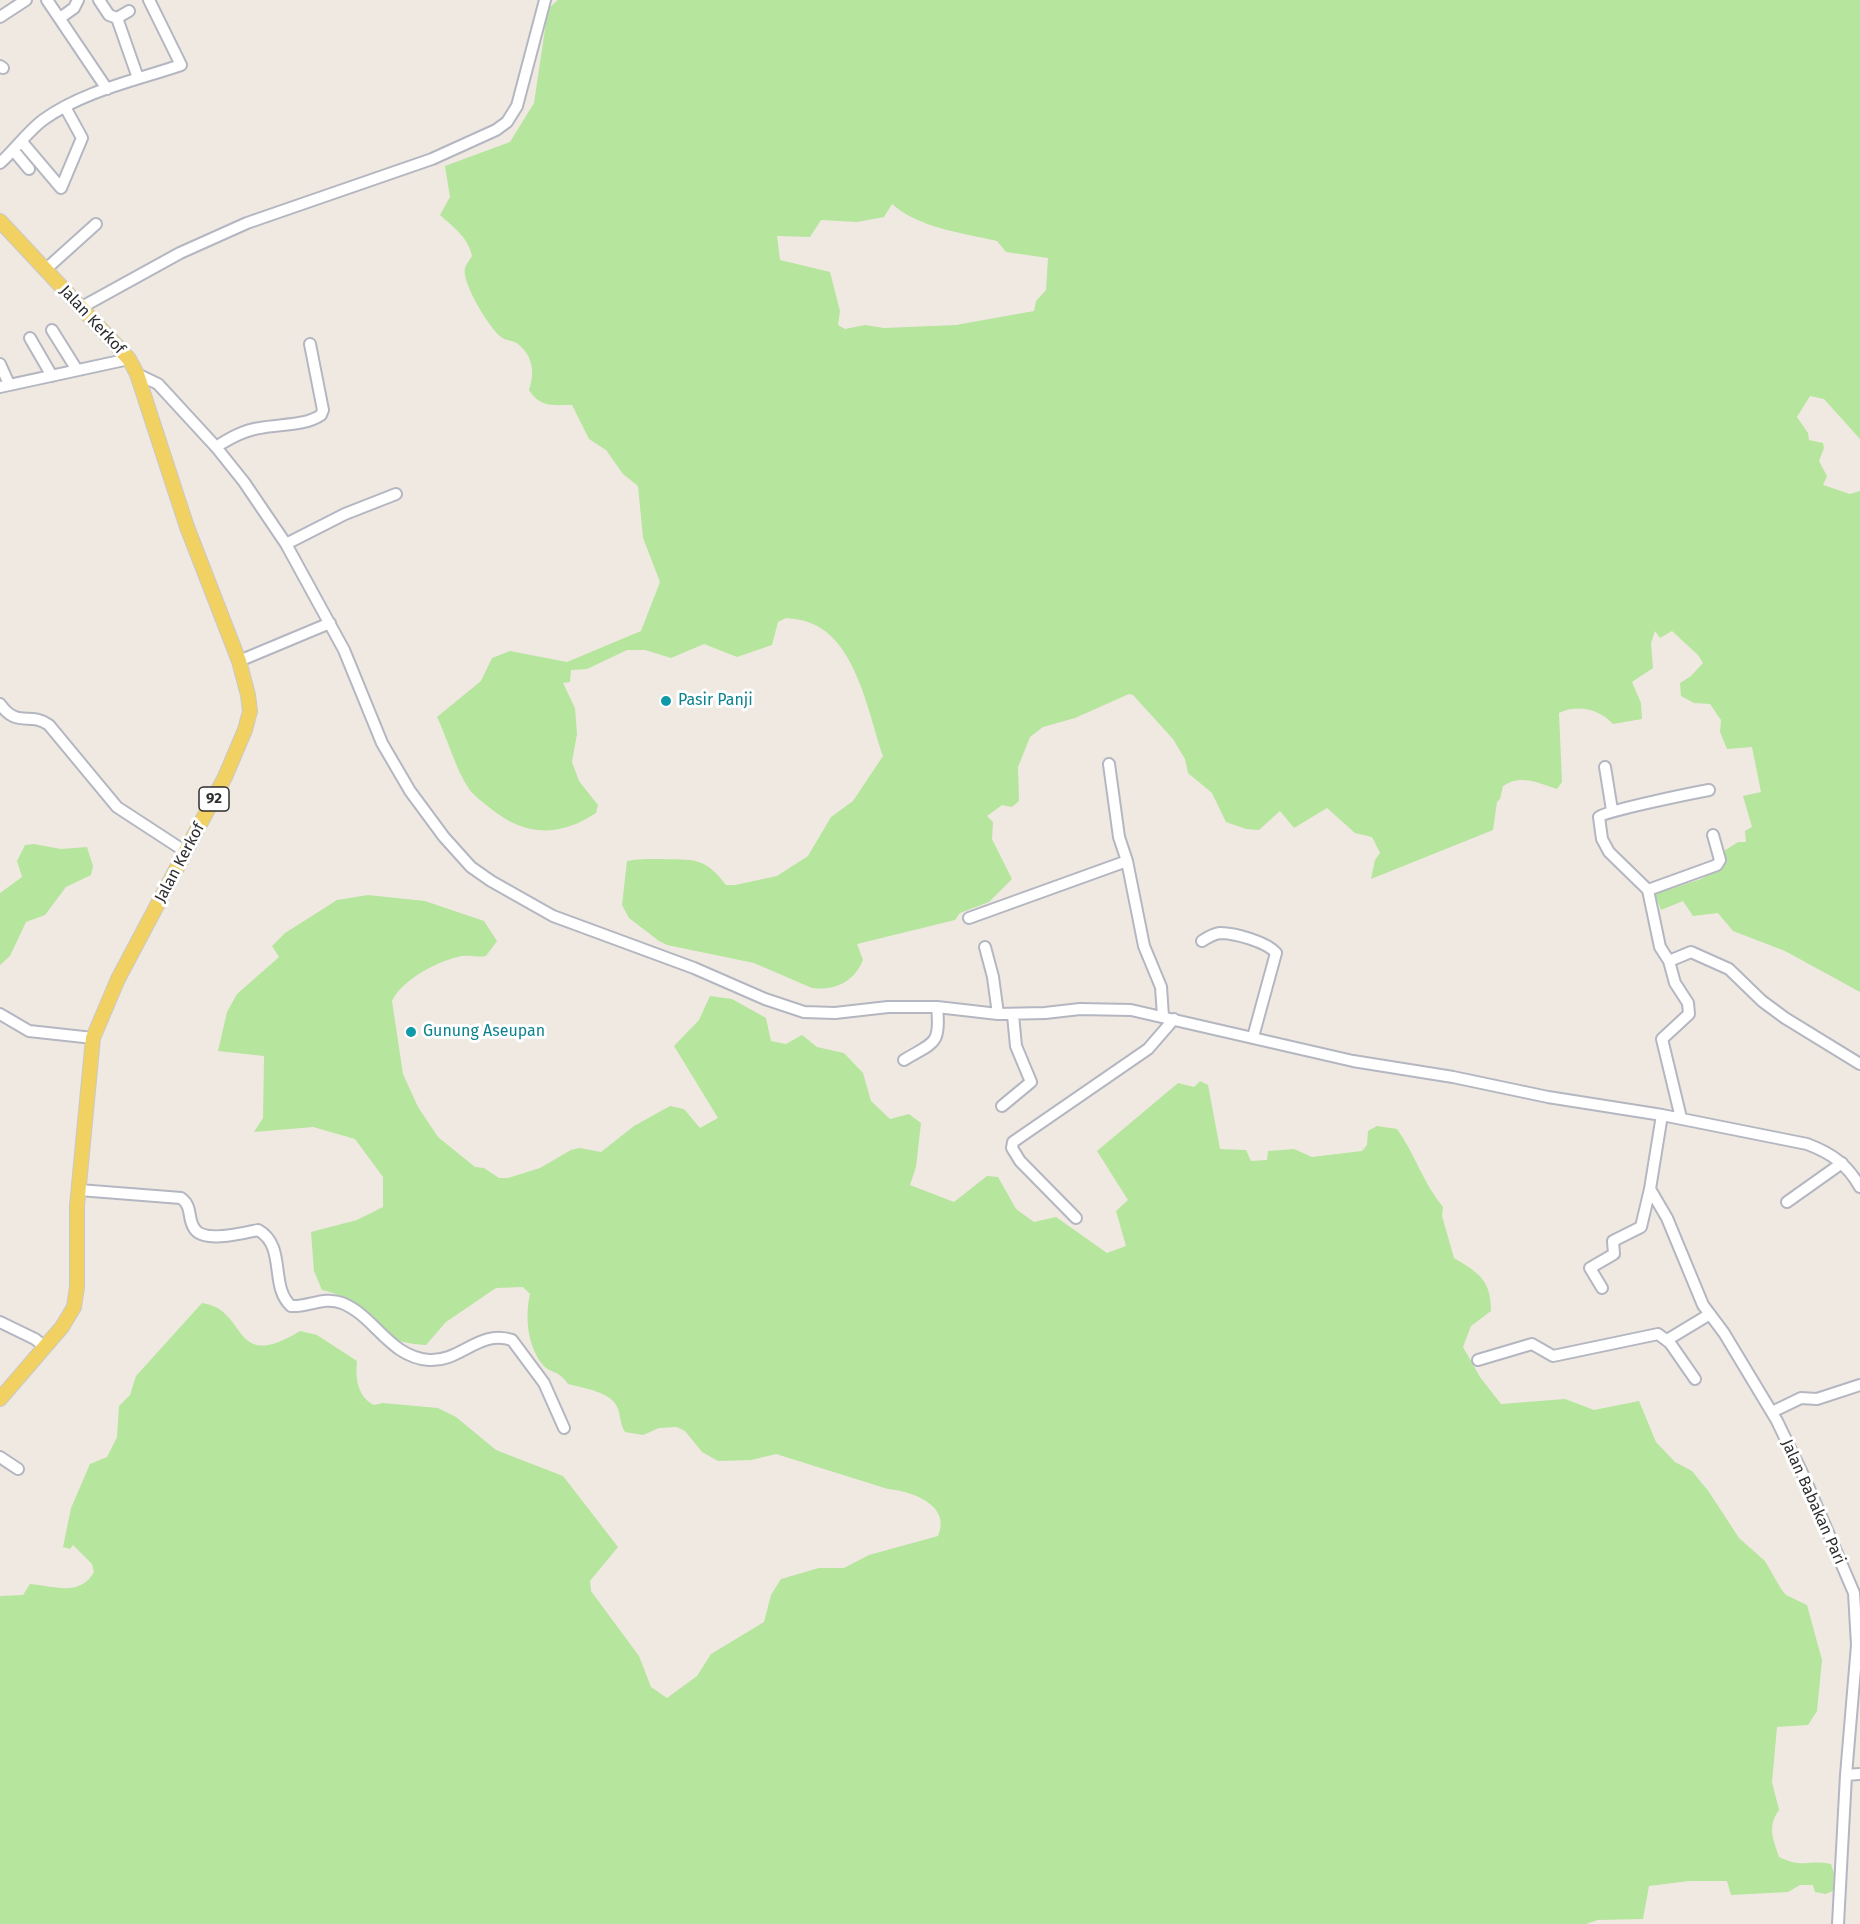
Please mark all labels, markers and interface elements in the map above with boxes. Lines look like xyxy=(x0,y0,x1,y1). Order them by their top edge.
street label: Jalan Kerkof xyxy=(55,282,129,358)
place label: Pasir Panji xyxy=(678,691,753,711)
marker: Pasir Panji xyxy=(659,694,673,708)
road number: 92 xyxy=(199,787,229,811)
street label: Jalan Kerkof xyxy=(151,820,209,906)
place label: Gunung Aseupan xyxy=(423,1022,545,1042)
marker: Gunung Aseupan xyxy=(404,1025,418,1039)
street label: Jalan Babakan Pari xyxy=(1777,1436,1849,1568)

